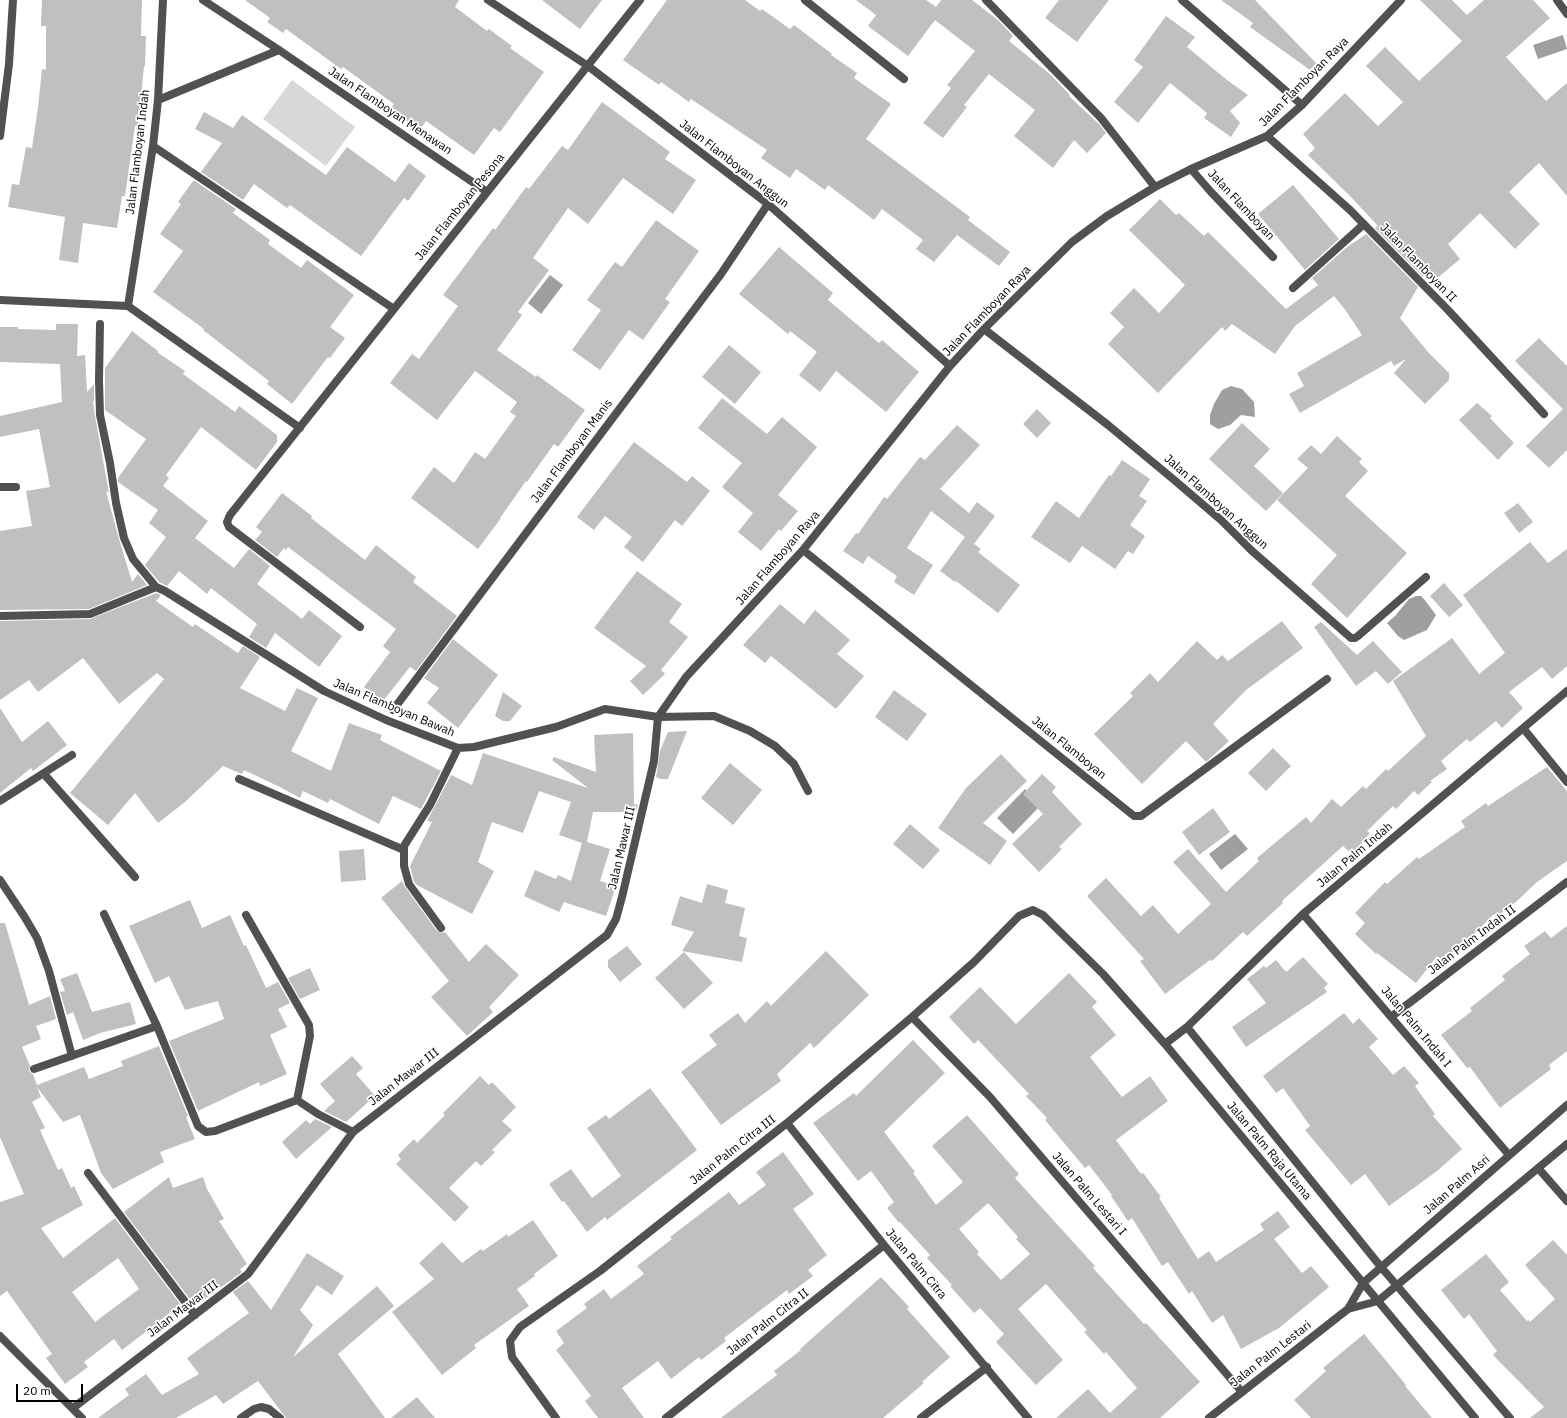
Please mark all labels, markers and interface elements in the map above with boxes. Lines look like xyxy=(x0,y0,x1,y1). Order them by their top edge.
street label: Jalan Flamboyan Raya xyxy=(1256,34,1352,130)
street label: Jalan Flamboyan Menawan xyxy=(325,64,455,158)
street label: Jalan Flamboyan Indah xyxy=(123,89,153,215)
street label: Jalan Flamboyan Anggun xyxy=(676,117,792,211)
street label: Jalan Flamboyan Pesona xyxy=(412,151,508,263)
street label: Jalan Flamboyan xyxy=(1205,167,1277,243)
street label: Jalan Flamboyan II xyxy=(1377,221,1459,305)
street label: Jalan Flamboyan Raya xyxy=(940,263,1034,359)
street label: Jalan Flamboyan Manis xyxy=(528,396,616,506)
street label: Jalan Flamboyan Anggun xyxy=(1161,451,1271,553)
street label: Jalan Flamboyan Raya xyxy=(733,508,823,608)
street label: Jalan Flamboyan Bawah xyxy=(331,676,457,740)
street label: Jalan Flamboyan xyxy=(1029,714,1109,782)
street label: Jalan Mawar III xyxy=(605,805,639,891)
street label: Jalan Palm Indah xyxy=(1314,819,1396,891)
street label: Jalan Palm Indah II xyxy=(1425,902,1519,978)
street label: Jalan Palm Indah I xyxy=(1378,984,1454,1070)
street label: Jalan Mawar III xyxy=(366,1045,442,1109)
street label: Jalan Palm Raja Utama xyxy=(1224,1099,1314,1203)
street label: Jalan Palm Citra III xyxy=(687,1112,779,1188)
street label: Jalan Palm Lestari I xyxy=(1049,1149,1129,1239)
street label: Jalan Palm Asri xyxy=(1421,1152,1493,1218)
street label: Jalan Palm Citra xyxy=(882,1226,950,1302)
street label: Jalan Mawar III xyxy=(145,1278,221,1340)
street label: Jalan Palm Citra II xyxy=(724,1286,812,1358)
street label: Jalan Palm Lestari xyxy=(1228,1318,1314,1390)
scale bar xyxy=(18,1376,85,1402)
text: 20 m xyxy=(23,1383,51,1398)

